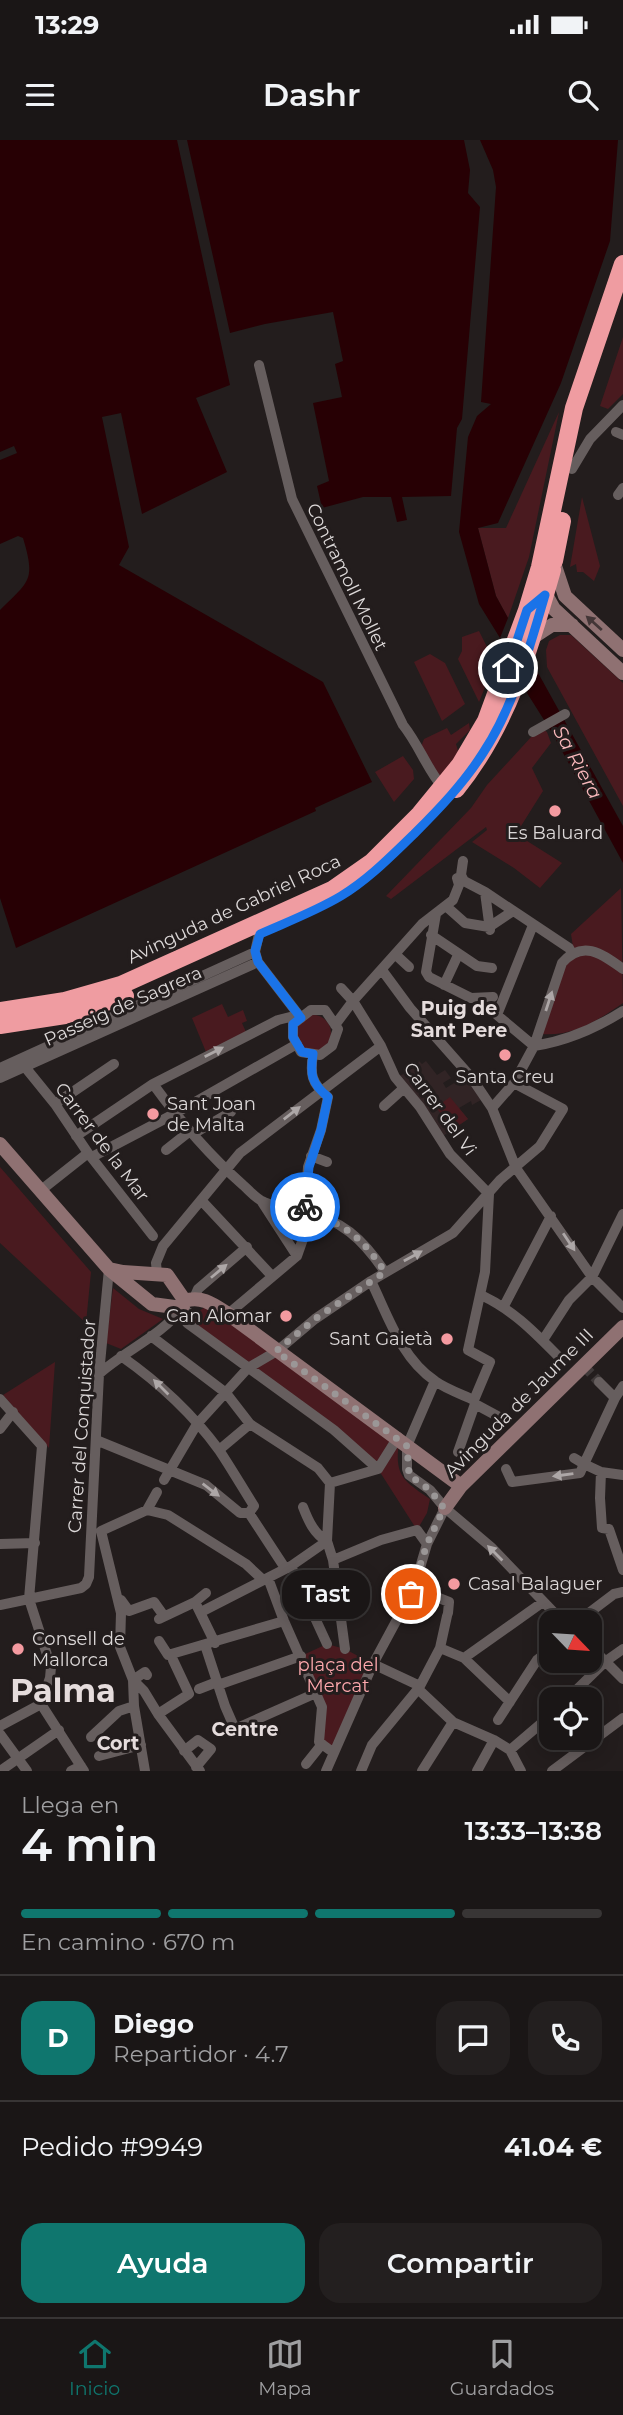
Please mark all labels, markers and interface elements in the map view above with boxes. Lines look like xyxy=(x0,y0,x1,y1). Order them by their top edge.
text: 13:29 xyxy=(35,9,99,41)
text: Dashr xyxy=(263,75,360,114)
icon: menu xyxy=(21,76,59,114)
icon: search xyxy=(564,76,602,114)
street label: Contramoll Mollet xyxy=(302,500,392,654)
one-way arrow xyxy=(586,616,603,632)
pin xyxy=(478,638,538,698)
icon: home xyxy=(489,649,527,687)
water label: Sa Riera xyxy=(548,722,607,803)
marker: Es Baluard xyxy=(547,803,563,819)
place label: Es Baluard xyxy=(507,822,603,844)
street label: Avinguda de Gabriel Roca xyxy=(124,850,344,968)
street label: Passeig de Sagrera xyxy=(41,961,205,1051)
one-way arrow xyxy=(544,990,554,1011)
district label: Puig de Sant Pere xyxy=(411,997,507,1042)
one-way arrow xyxy=(204,1047,224,1059)
marker: Santa Creu xyxy=(497,1047,513,1063)
street label: Carrer del Vi xyxy=(399,1058,481,1160)
place label: Santa Creu xyxy=(456,1066,554,1088)
street label: Carrer de la Mar xyxy=(50,1078,154,1206)
place label: Sant Joan de Malta xyxy=(167,1093,256,1136)
marker: Sant Joan de Malta xyxy=(145,1106,161,1122)
one-way arrow xyxy=(283,1106,301,1120)
courier xyxy=(270,1172,340,1242)
icon: bike xyxy=(286,1188,324,1226)
one-way arrow xyxy=(562,1233,576,1251)
one-way arrow xyxy=(403,1250,423,1262)
one-way arrow xyxy=(210,1263,228,1279)
place label: Can Alomar xyxy=(166,1305,272,1327)
marker: Can Alomar xyxy=(278,1308,294,1324)
street label: Carrer del Conquistador xyxy=(64,1318,100,1534)
street label: Avinguda de Jaume III xyxy=(440,1324,598,1482)
place label: Sant Gaietà xyxy=(329,1328,433,1350)
marker: Sant Gaietà xyxy=(439,1331,455,1347)
one-way arrow xyxy=(154,1379,170,1396)
one-way arrow xyxy=(552,1470,574,1481)
one-way arrow xyxy=(202,1483,220,1497)
one-way arrow xyxy=(488,1545,504,1562)
pin xyxy=(381,1564,441,1624)
callout: Tast xyxy=(282,1570,369,1618)
place label: Casal Balaguer xyxy=(468,1573,602,1595)
icon: bag xyxy=(392,1575,430,1613)
marker: Casal Balaguer xyxy=(446,1576,462,1592)
text: Tast xyxy=(302,1580,350,1608)
north arrow xyxy=(539,1610,602,1673)
map controls xyxy=(539,1610,602,1750)
place label: Consell de Mallorca xyxy=(32,1628,125,1671)
marker: Consell de Mallorca xyxy=(10,1641,26,1657)
park label: plaça del Mercat xyxy=(297,1654,379,1697)
district label: Palma xyxy=(10,1671,116,1710)
button: locate xyxy=(539,1687,602,1750)
district label: Centre xyxy=(212,1718,278,1741)
district label: Cort xyxy=(97,1732,139,1755)
text: Llega en xyxy=(21,1791,119,1819)
text: 13:33–13:38 xyxy=(465,1815,602,1847)
text: 4 min xyxy=(21,1816,158,1873)
text: En camino · 670 m xyxy=(21,1928,235,1956)
button: chat xyxy=(436,2001,510,2075)
button: phone xyxy=(528,2001,602,2075)
text: Diego xyxy=(113,2008,194,2040)
text: D xyxy=(47,2022,69,2054)
text: Repartidor · 4.7 xyxy=(113,2040,289,2068)
text: Pedido #9949 xyxy=(21,2131,203,2163)
text: 41.04 € xyxy=(504,2131,602,2163)
button: Ayuda xyxy=(21,2223,305,2303)
button: Compartir xyxy=(319,2223,602,2303)
tab: Inicio xyxy=(69,2335,120,2400)
tab: Mapa xyxy=(258,2335,312,2400)
tab: Guardados xyxy=(450,2335,554,2400)

